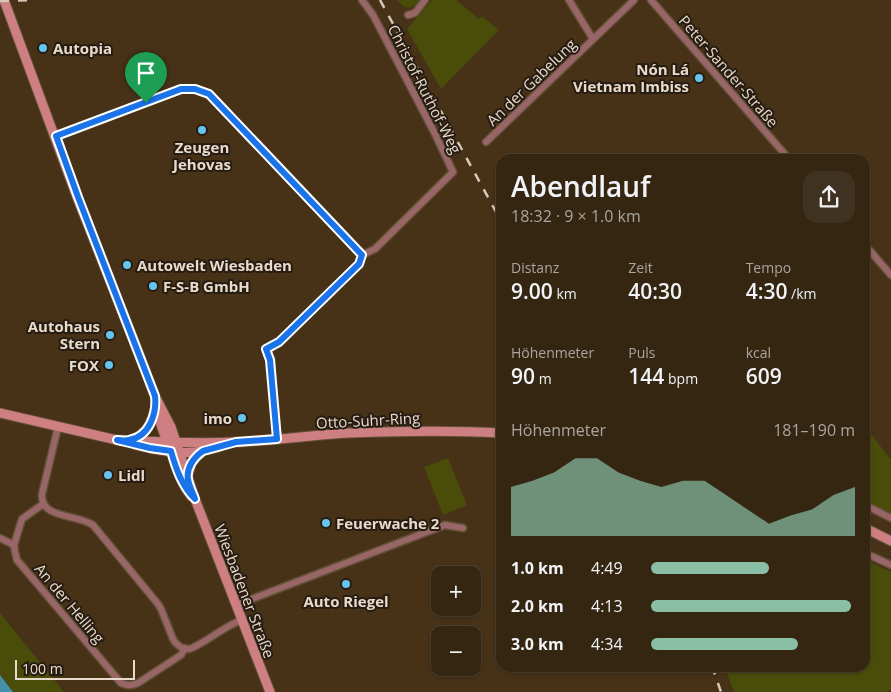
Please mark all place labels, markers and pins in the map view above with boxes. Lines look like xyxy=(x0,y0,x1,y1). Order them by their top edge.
place label: Autopia xyxy=(53,38,112,58)
marker: Autopia xyxy=(37,42,49,54)
pin xyxy=(125,52,167,103)
place label: Nón Lá Vietnam Imbiss xyxy=(573,59,689,96)
marker: Nón Lá Vietnam Imbiss xyxy=(693,72,705,84)
marker: Zeugen Jehovas xyxy=(196,124,208,136)
place label: Zeugen Jehovas xyxy=(171,137,231,174)
place label: Autowelt Wiesbaden xyxy=(137,255,292,275)
marker: Autowelt Wiesbaden xyxy=(121,259,133,271)
place label: F-S-B GmbH xyxy=(163,276,250,296)
marker: F-S-B GmbH xyxy=(147,280,159,292)
place label: Autohaus Stern xyxy=(28,316,100,353)
marker: Autohaus Stern xyxy=(104,329,116,341)
place label: FOX xyxy=(69,355,99,375)
marker: FOX xyxy=(103,359,115,371)
place label: imo xyxy=(203,408,232,428)
marker: imo xyxy=(236,412,248,424)
place label: Lidl xyxy=(118,465,145,485)
marker: Lidl xyxy=(102,469,114,481)
place label: Feuerwache 2 xyxy=(336,513,440,533)
marker: Feuerwache 2 xyxy=(320,517,332,529)
marker: Auto Riegel xyxy=(340,578,352,590)
place label: Auto Riegel xyxy=(303,591,389,611)

